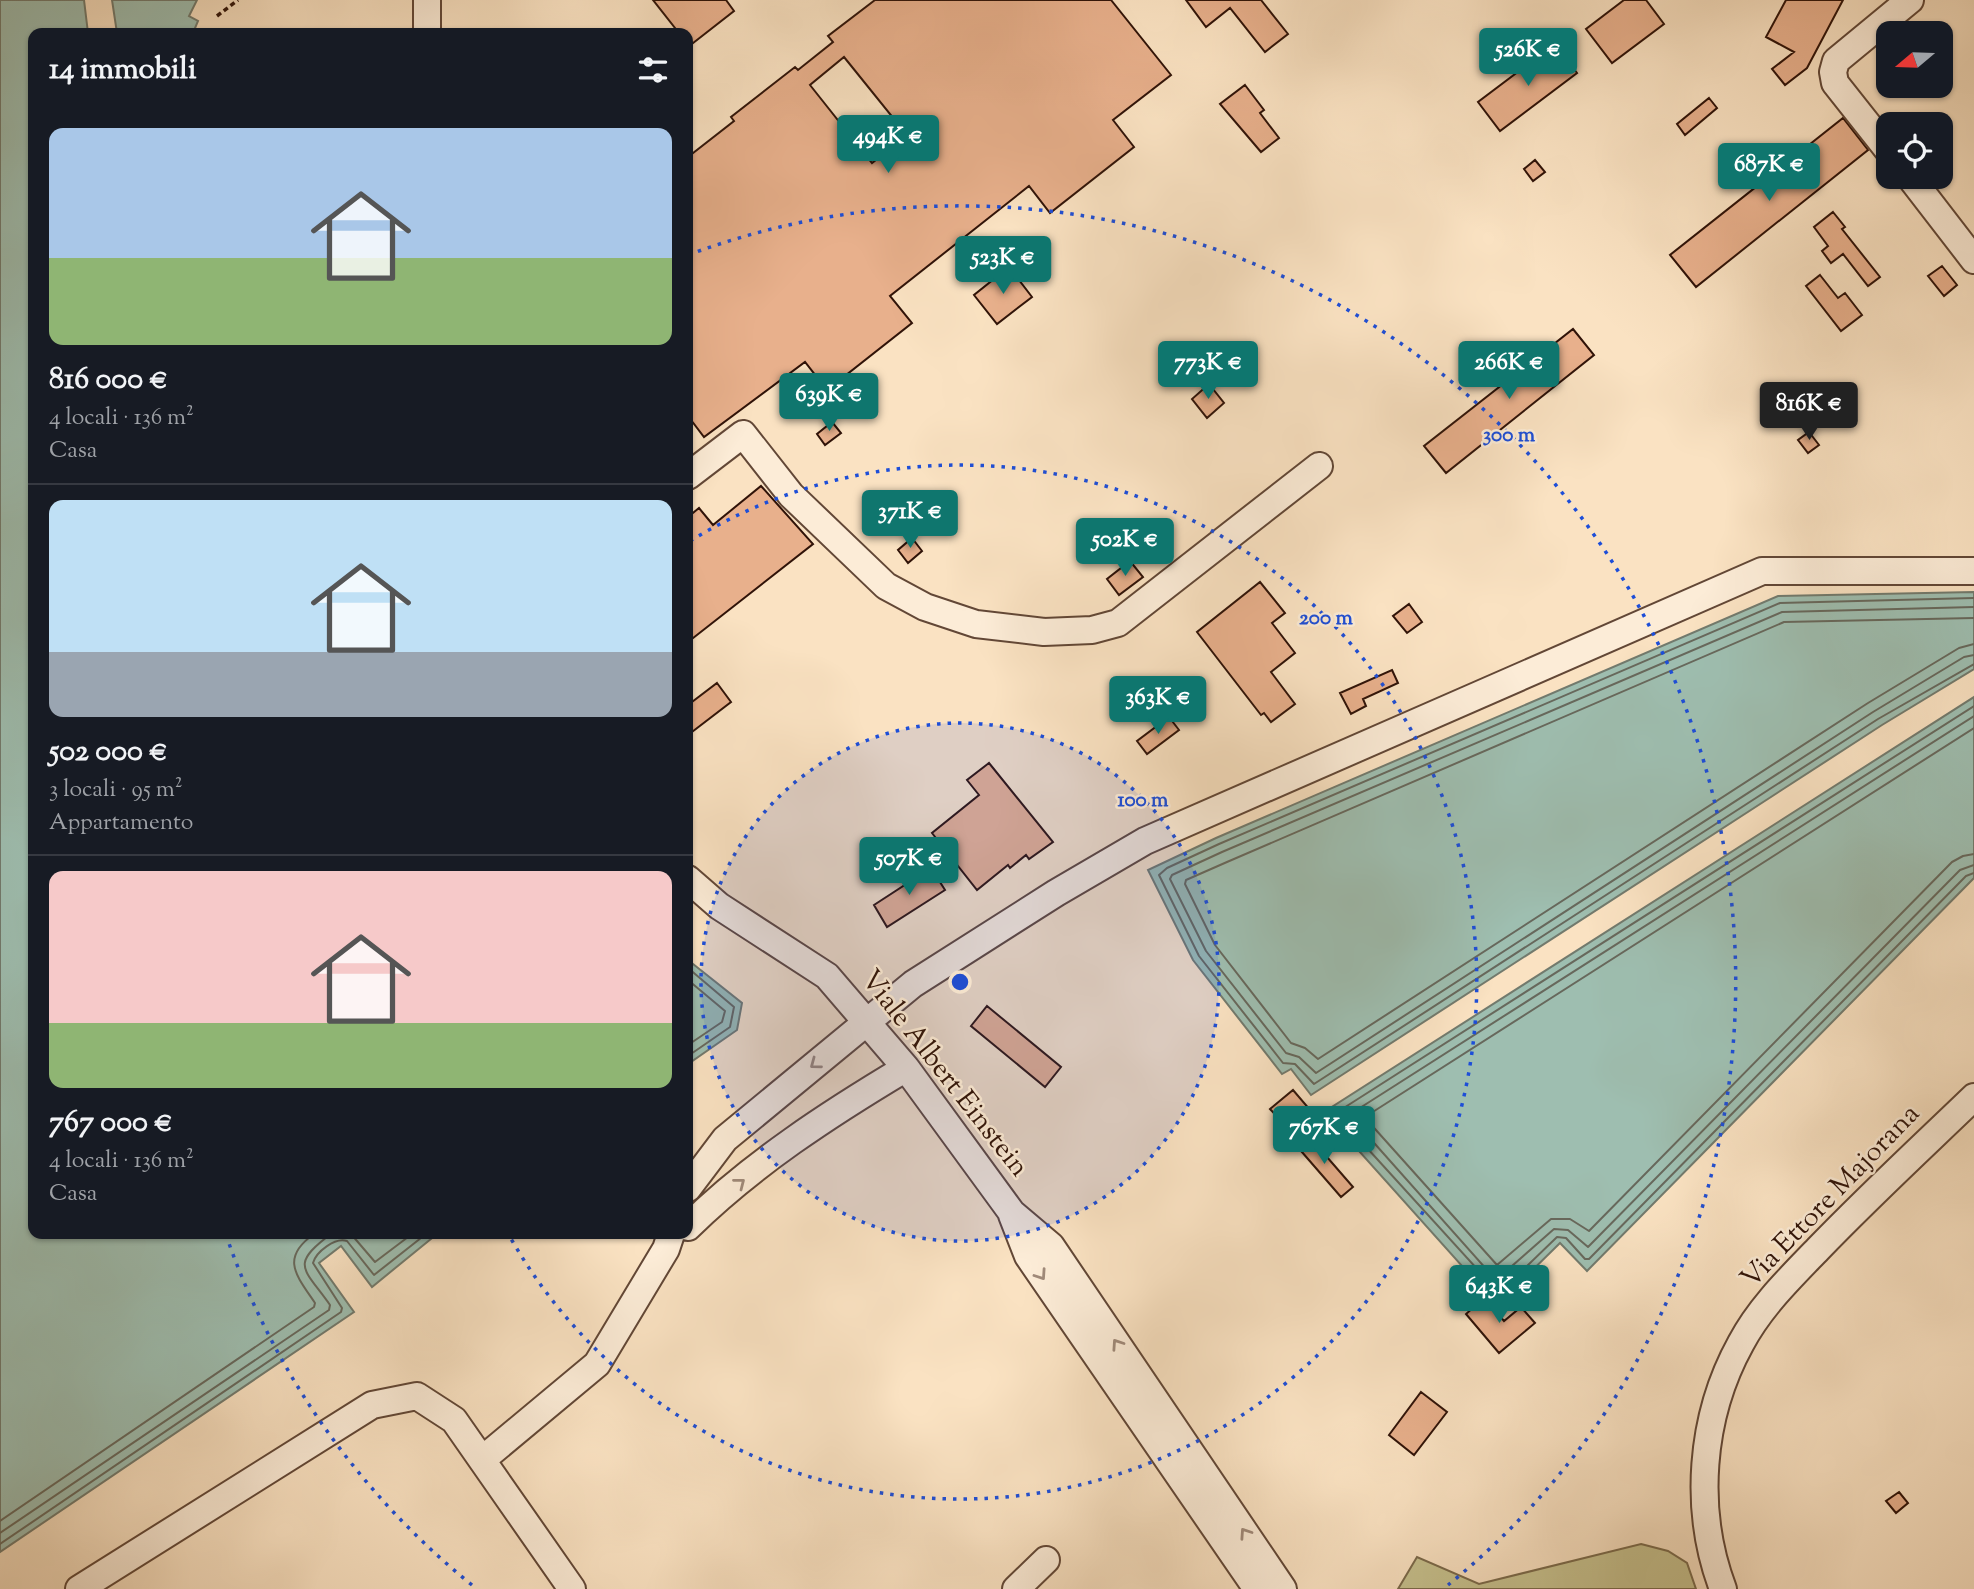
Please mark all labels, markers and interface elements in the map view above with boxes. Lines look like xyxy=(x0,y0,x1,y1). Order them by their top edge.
north arrow xyxy=(1876,21,1953,98)
map controls xyxy=(1876,21,1953,189)
pin: 526K € xyxy=(1471,28,1585,88)
text: 526K € xyxy=(1495,34,1561,67)
text: 14 immobili xyxy=(49,49,196,92)
icon: filters xyxy=(634,51,672,89)
button: locate xyxy=(1876,112,1953,189)
pin: 494K € xyxy=(831,116,945,175)
text: 494K € xyxy=(853,121,923,154)
pin: 687K € xyxy=(1712,144,1826,203)
text: 687K € xyxy=(1734,149,1804,182)
icon: home xyxy=(298,173,424,299)
pin: 523K € xyxy=(946,236,1060,296)
text: 523K € xyxy=(971,242,1035,275)
pin: 773K € xyxy=(1151,342,1265,401)
pin: 266K € xyxy=(1452,342,1566,401)
text: 773K € xyxy=(1174,347,1242,380)
text: 266K € xyxy=(1474,347,1544,380)
text: 816 000 € xyxy=(49,359,168,402)
pin: 639K € xyxy=(772,374,886,433)
text: 639K € xyxy=(795,379,863,412)
pin: 816K € xyxy=(1752,382,1866,442)
text: 816K € xyxy=(1776,388,1842,421)
text: 4 locali · 136 m² xyxy=(49,402,194,435)
text: 300 m xyxy=(1483,421,1536,451)
text: Casa xyxy=(49,435,97,468)
pin: 371K € xyxy=(853,490,967,550)
text: 371K € xyxy=(878,496,942,529)
pin: 502K € xyxy=(1068,518,1182,578)
text: 502K € xyxy=(1092,524,1158,557)
icon: home xyxy=(298,545,424,671)
text: 200 m xyxy=(1299,604,1354,634)
pin: 363K € xyxy=(1101,676,1215,736)
text: 363K € xyxy=(1125,682,1191,715)
text: 502 000 € xyxy=(49,731,168,774)
text: 3 locali · 95 m² xyxy=(49,774,182,807)
text: 100 m xyxy=(1118,786,1169,816)
text: Appartamento xyxy=(49,807,193,840)
pin: 507K € xyxy=(852,838,966,897)
text: 507K € xyxy=(875,843,943,876)
icon: home xyxy=(298,916,424,1042)
street label: Viale Albert Einstein xyxy=(850,962,1038,1186)
centre of rings xyxy=(948,970,972,994)
one-way arrow xyxy=(810,1055,823,1068)
street label: Via Ettore Majorana xyxy=(1732,1096,1930,1298)
text: 767 000 € xyxy=(49,1102,173,1145)
pin: 767K € xyxy=(1267,1106,1381,1166)
text: 767K € xyxy=(1289,1112,1359,1145)
text: 4 locali · 136 m² xyxy=(49,1145,194,1178)
text: Casa xyxy=(49,1178,97,1211)
one-way arrow xyxy=(732,1179,744,1192)
pin: 643K € xyxy=(1442,1266,1556,1325)
one-way arrow xyxy=(1033,1267,1045,1280)
text: 643K € xyxy=(1465,1271,1533,1304)
one-way arrow xyxy=(1113,1339,1126,1352)
one-way arrow xyxy=(1240,1527,1253,1540)

